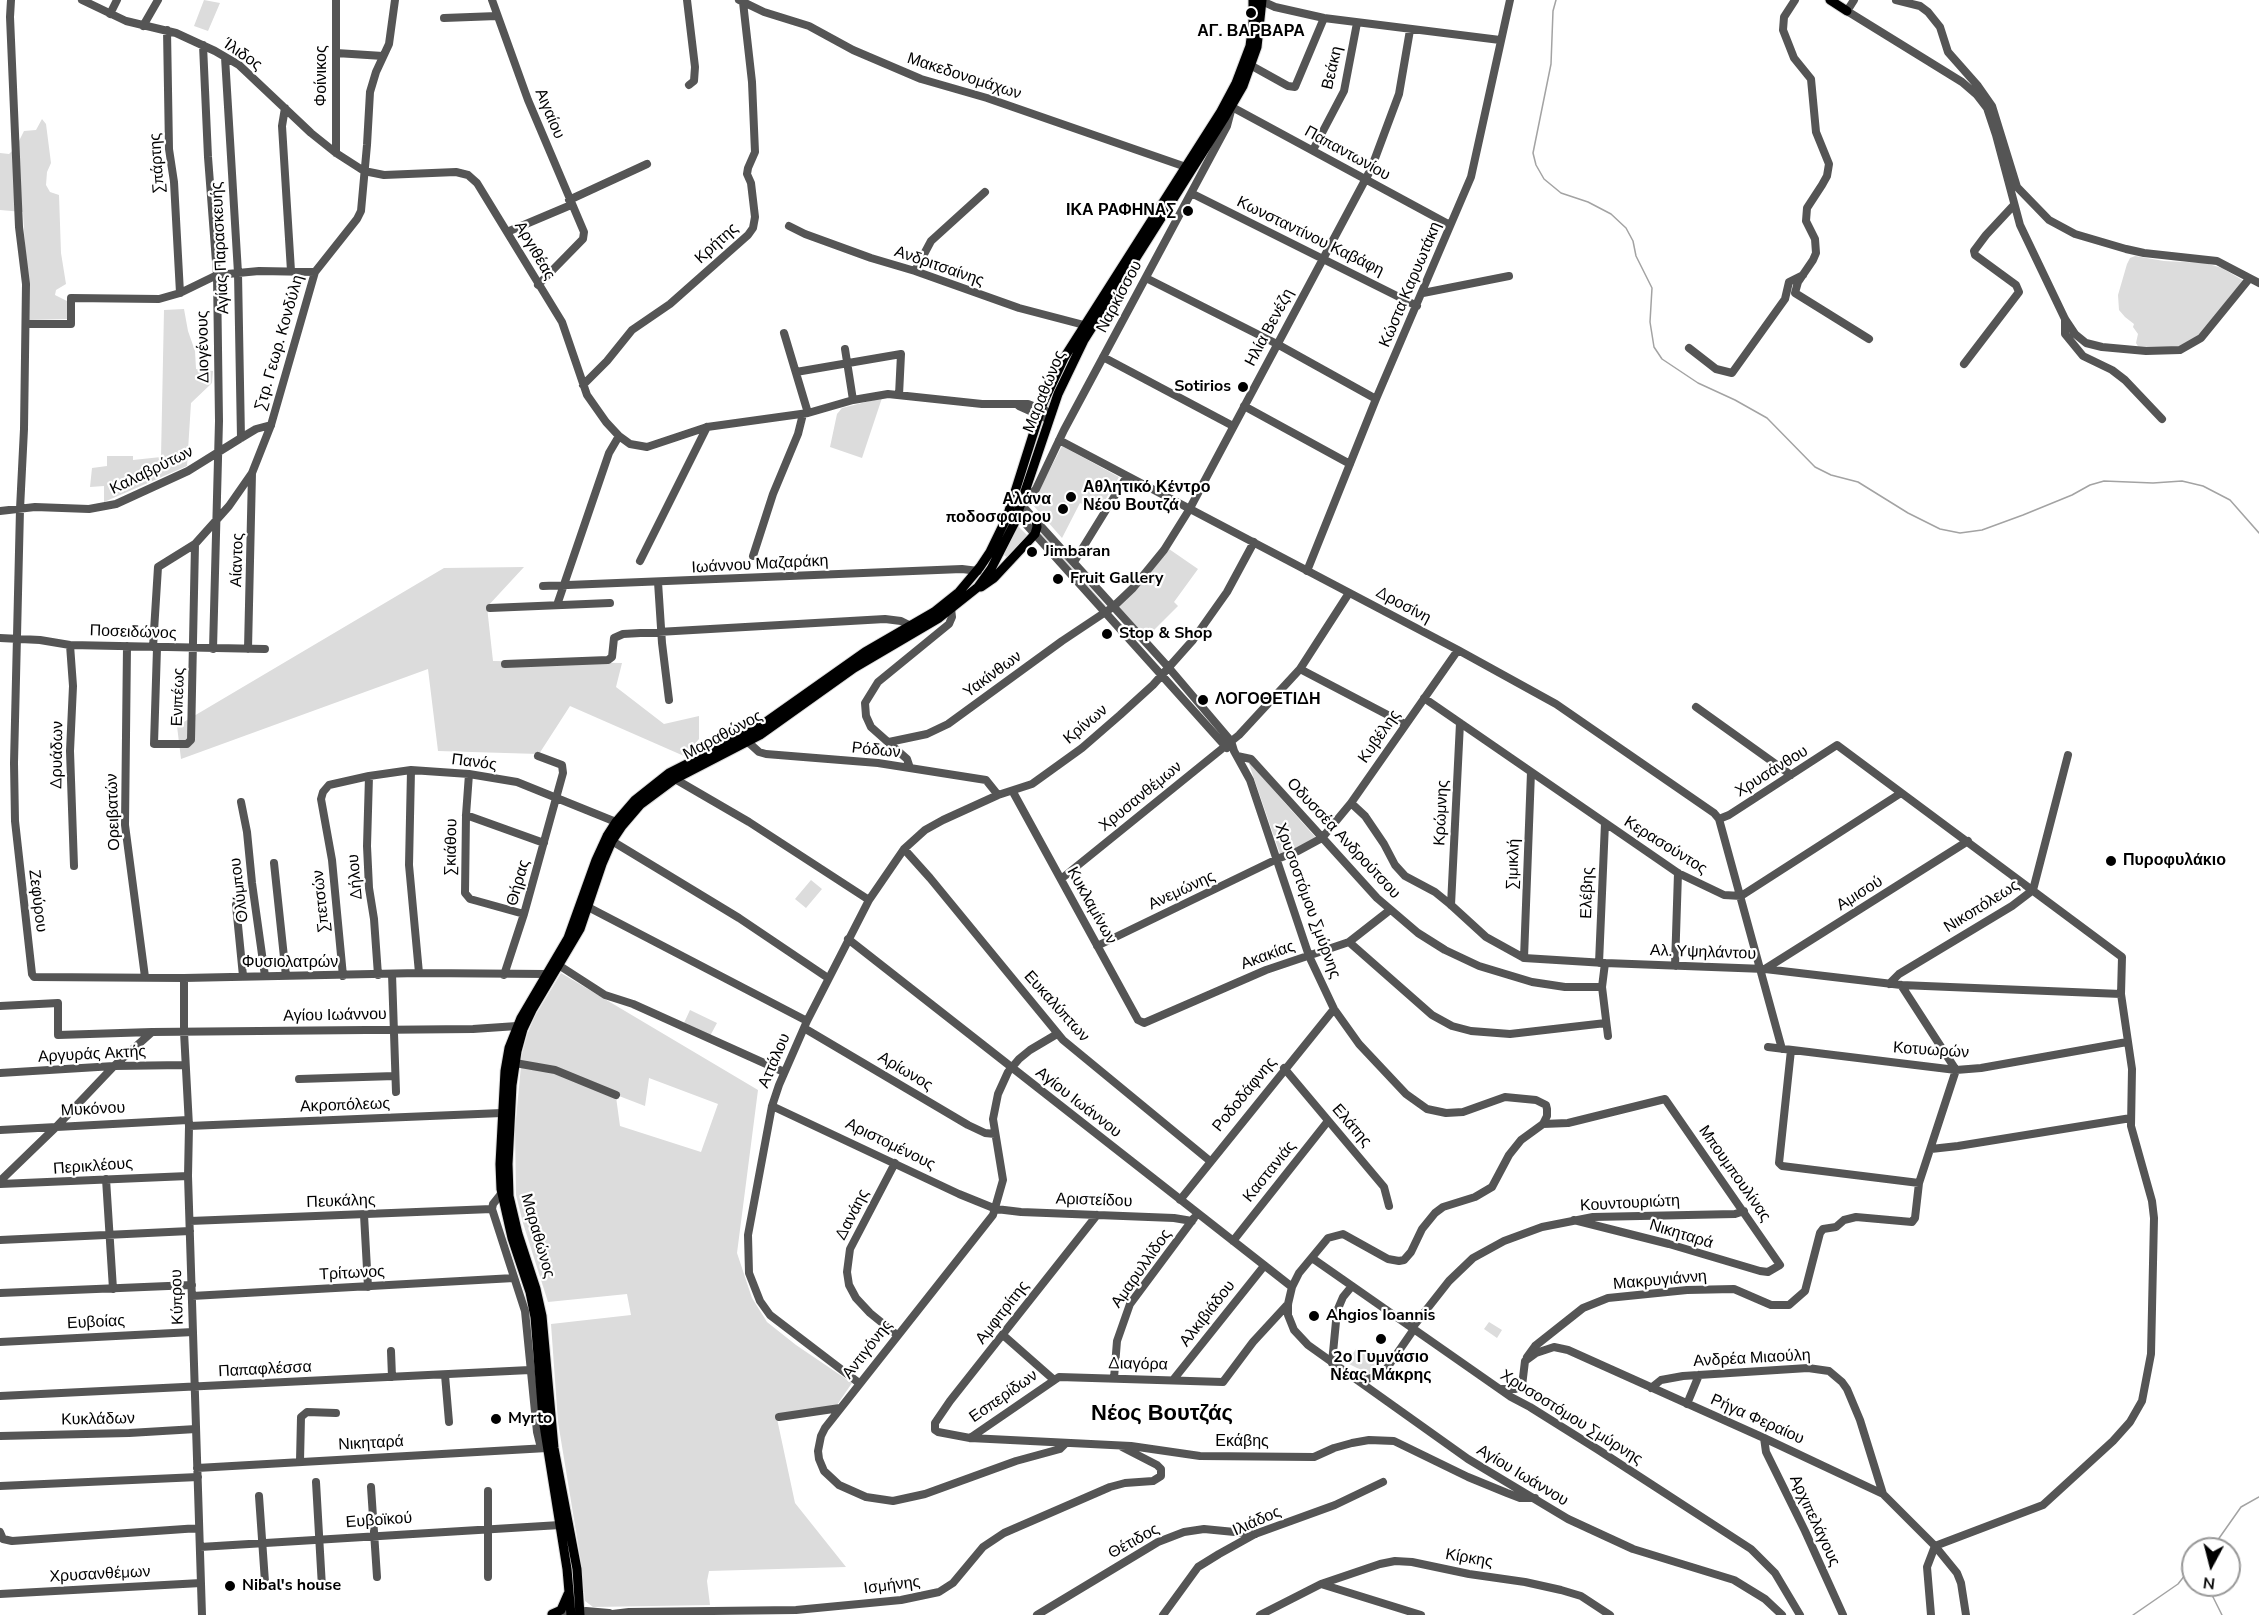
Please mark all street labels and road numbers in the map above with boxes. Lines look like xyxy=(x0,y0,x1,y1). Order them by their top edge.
street label: Ίλιδος xyxy=(219,35,265,75)
street label: Βεάκη xyxy=(1319,44,1347,92)
street label: Φοίνικος xyxy=(312,45,332,107)
street label: Μακεδονομάχων xyxy=(904,49,1024,105)
street label: Αιγαίου xyxy=(530,86,568,142)
street label: Παπαντωνίου xyxy=(1301,123,1393,185)
street label: Σπάρτης xyxy=(146,132,170,194)
street label: Αγίας Παρασκευής xyxy=(208,181,234,315)
street label: Κωνσταντίνου Καβάφη xyxy=(1233,193,1387,281)
street label: Αργιθέας xyxy=(510,218,558,284)
street label: Κώστα Καρυωτάκη xyxy=(1376,219,1446,351)
street label: Κρήτης xyxy=(691,220,743,268)
street label: Ανδριτσαίνης xyxy=(892,243,986,291)
street label: Ναρκίσσου xyxy=(1093,258,1147,336)
street label: Στρ. Γεωρ. Κονδύλη xyxy=(251,273,309,413)
street label: Ηλία Βενέζη xyxy=(1242,286,1298,370)
street label: Διογένους xyxy=(194,311,214,383)
street label: Μαραθώνος xyxy=(1020,348,1070,436)
street label: Καλαβρύτων xyxy=(107,443,197,499)
street label: Αίαντος xyxy=(227,533,249,587)
street label: Ιωάννου Μαζαράκη xyxy=(691,552,829,578)
street label: Δροσίνη xyxy=(1372,583,1434,629)
street label: Ποσειδώνος xyxy=(89,622,177,644)
street label: Υακίνθων xyxy=(960,647,1026,703)
street label: Ενιπέως xyxy=(168,667,190,727)
street label: Κρίνων xyxy=(1060,701,1112,749)
street label: Μαραθώνος xyxy=(680,707,766,765)
street label: Κυβέλης xyxy=(1355,707,1405,767)
street label: Δρυάδων xyxy=(48,721,68,789)
street label: Ρόδων xyxy=(851,739,901,763)
street label: Χρυσάνθου xyxy=(1732,742,1812,802)
street label: Πανός xyxy=(450,751,498,775)
street label: Χρυσανθέμων xyxy=(1096,758,1186,836)
street label: Ορειβατών xyxy=(103,773,125,851)
street label: Οδυσσέα Ανδρούτσου xyxy=(1282,775,1404,903)
street label: Κρώμνης xyxy=(1431,780,1453,846)
street label: Κερασούντος xyxy=(1620,813,1710,879)
street label: Σκιάθου xyxy=(442,818,462,876)
street label: Χρυσοστόμου Σμύρνης xyxy=(1270,821,1344,981)
street label: Σιμικλή xyxy=(1504,838,1524,890)
street label: Δήλου xyxy=(344,853,368,901)
street label: Ολύμπου xyxy=(227,857,253,923)
street label: Θήρας xyxy=(503,858,535,908)
street label: Κυκλαμίνων xyxy=(1062,864,1120,948)
street label: Ανεμώνης xyxy=(1146,867,1218,915)
street label: Ελέβης xyxy=(1578,867,1598,919)
street label: Ζεφύρου xyxy=(24,869,50,933)
street label: Σπετσών xyxy=(309,869,335,933)
street label: Αμισού xyxy=(1833,872,1887,916)
street label: Νικοπόλεως xyxy=(1941,876,2023,938)
street label: Ακακίας xyxy=(1238,937,1298,975)
street label: Αλ. Υψηλάντου xyxy=(1650,942,1756,964)
street label: Φυσιολατρών xyxy=(242,953,338,973)
street label: Ευκαλύπτων xyxy=(1019,968,1093,1046)
street label: Αγίου Ιωάννου xyxy=(283,1005,387,1027)
street label: Αττάλου xyxy=(755,1031,795,1091)
street label: Κοτυωρών xyxy=(1892,1039,1970,1063)
street label: Αργυράς Ακτής xyxy=(37,1043,147,1067)
street label: Αρίωνος xyxy=(874,1048,936,1096)
street label: Ροδοδάφνης xyxy=(1209,1054,1281,1136)
street label: Αγίου Ιωάννου xyxy=(1031,1064,1125,1142)
street label: Ακροπόλεως xyxy=(300,1095,390,1117)
street label: Μυκόνου xyxy=(60,1099,126,1121)
street label: Ελάτης xyxy=(1327,1101,1375,1151)
street label: Αριστομένους xyxy=(842,1115,938,1175)
street label: Μπουμπουλίνας xyxy=(1694,1122,1774,1226)
street label: Καστανιάς xyxy=(1239,1137,1301,1207)
street label: Περικλέους xyxy=(53,1155,133,1179)
street label: Δανάης xyxy=(832,1186,874,1244)
street label: Αριστείδου xyxy=(1055,1190,1133,1212)
street label: Πευκάλης xyxy=(306,1191,376,1213)
street label: Μαραθώνος xyxy=(516,1192,558,1280)
street label: Κουντουριώτη xyxy=(1580,1192,1680,1216)
street label: Νικηταρά xyxy=(1647,1216,1715,1254)
street label: Αμαρυλλίδος xyxy=(1108,1226,1176,1312)
street label: Τρίτωνος xyxy=(319,1263,385,1285)
street label: Μακρυγιάννη xyxy=(1612,1267,1708,1295)
street label: Κύπρου xyxy=(167,1269,189,1325)
street label: Αμφιτρίτης xyxy=(972,1277,1034,1349)
street label: Αλκιβιάδου xyxy=(1176,1277,1240,1351)
street label: Ευβοίας xyxy=(67,1312,125,1334)
street label: Αντιγόνης xyxy=(839,1317,897,1383)
street label: Ανδρέα Μιαούλη xyxy=(1693,1346,1811,1372)
street label: Διαγόρα xyxy=(1108,1355,1168,1375)
street label: Παπαφλέσσα xyxy=(218,1358,312,1382)
street label: Εσπερίδων xyxy=(966,1366,1042,1428)
street label: Χρυσοστόμου Σμύρνης xyxy=(1496,1366,1646,1470)
street label: Ρήγα Φεραίου xyxy=(1707,1391,1807,1449)
street label: Κυκλάδων xyxy=(61,1410,135,1430)
street label: Εκάβης xyxy=(1215,1432,1269,1452)
street label: Νικηταρά xyxy=(338,1433,404,1455)
street label: Αγίου Ιωάννου xyxy=(1473,1441,1571,1511)
street label: Αρχιπελάγους xyxy=(1784,1472,1844,1570)
street label: Ιλιάδος xyxy=(1230,1503,1284,1541)
street label: Ευβοϊκού xyxy=(345,1509,413,1533)
street label: Θέτιδος xyxy=(1105,1520,1163,1564)
street label: Κίρκης xyxy=(1444,1545,1494,1573)
street label: Χρυσανθέμων xyxy=(49,1563,151,1587)
street label: Ισμήνης xyxy=(863,1573,921,1599)

